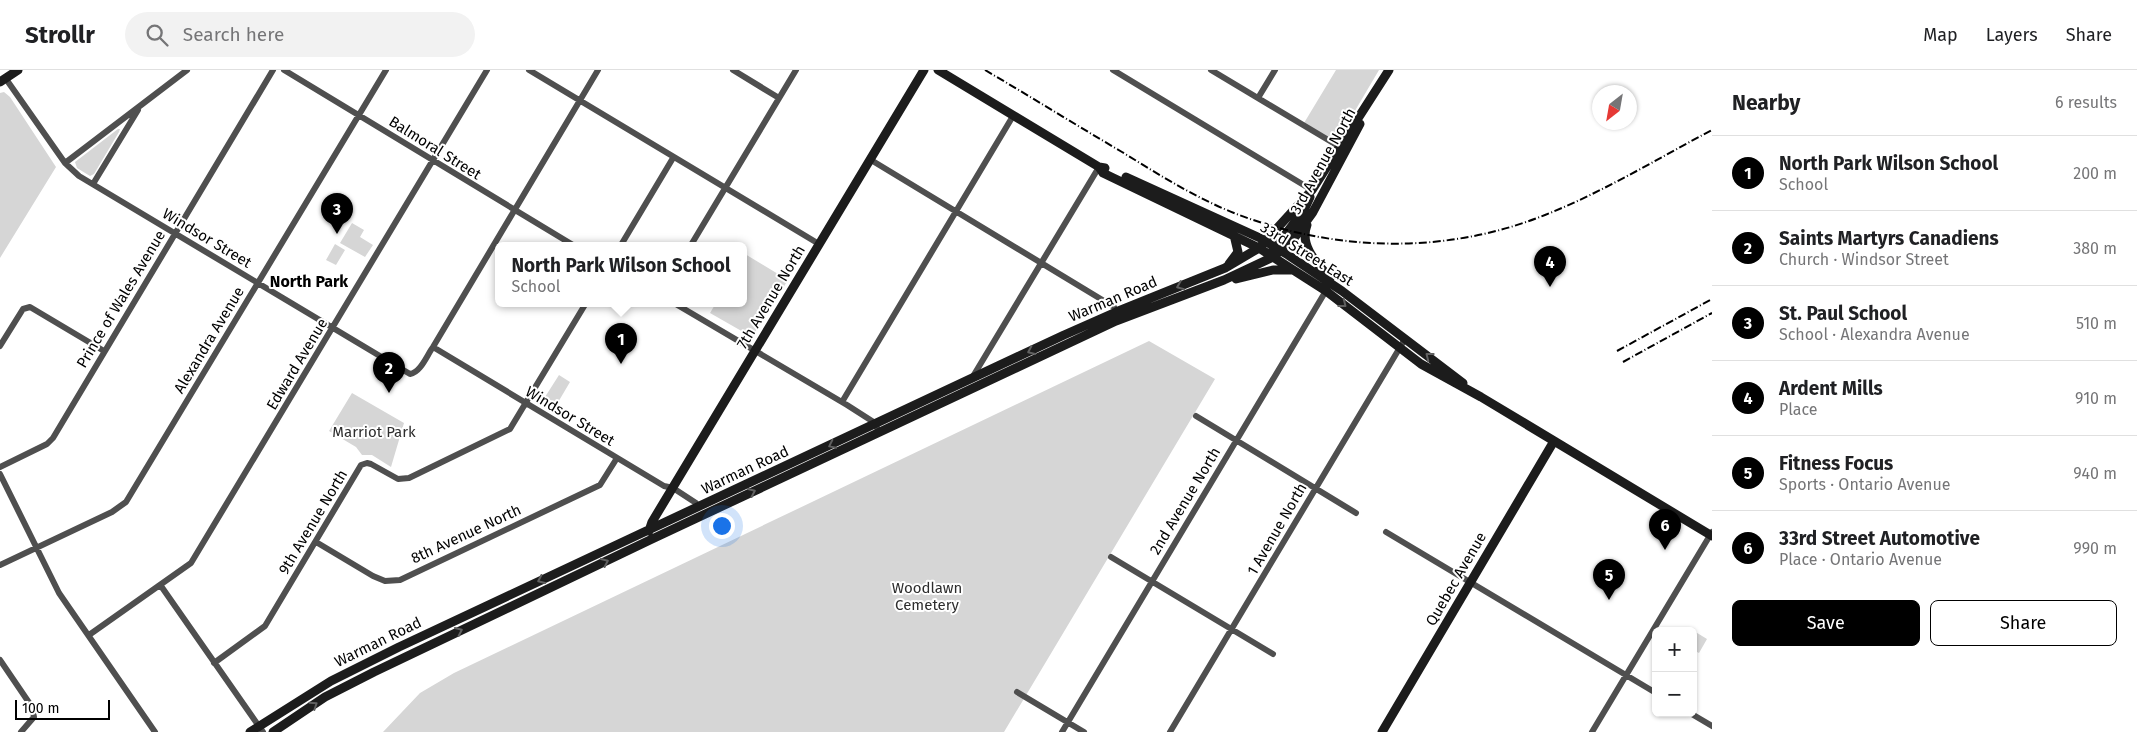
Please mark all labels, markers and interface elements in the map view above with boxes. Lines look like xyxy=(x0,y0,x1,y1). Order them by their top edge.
search box xyxy=(125,12,475,57)
text: Strollr xyxy=(25,21,95,49)
icon: search xyxy=(143,21,171,49)
text: Search here xyxy=(183,23,284,46)
text: Map xyxy=(1923,24,1958,46)
text: Layers xyxy=(1986,24,2038,46)
text: Share xyxy=(2066,24,2112,46)
north arrow xyxy=(1592,85,1637,130)
text: Nearby xyxy=(1732,90,1800,116)
text: 6 results xyxy=(2055,93,2117,112)
street label: 3rd Avenue North xyxy=(1286,105,1360,217)
street label: Balmoral Street xyxy=(386,112,485,184)
text: North Park Wilson School xyxy=(1779,152,1998,175)
text: 1 xyxy=(1744,164,1752,183)
text: 200 m xyxy=(2073,164,2117,183)
text: School xyxy=(1779,175,1828,194)
pin: 3 xyxy=(321,193,353,234)
street label: Windsor Street xyxy=(159,204,255,272)
street label: 33rd Street East xyxy=(1257,218,1357,290)
street label: Prince of Wales Avenue xyxy=(73,227,169,371)
text: Saints Martyrs Canadiens xyxy=(1779,227,1999,250)
text: 2 xyxy=(1744,239,1752,258)
text: 380 m xyxy=(2073,239,2117,258)
popup xyxy=(495,242,747,307)
street label: 7th Avenue North xyxy=(733,242,809,352)
pin: 4 xyxy=(1534,246,1566,287)
text: Church · Windsor Street xyxy=(1779,250,1949,269)
text: North Park Wilson School xyxy=(511,254,731,277)
district label: North Park xyxy=(270,272,348,291)
street label: Warman Road xyxy=(1066,272,1160,326)
text: School xyxy=(511,277,561,296)
one-way arrow xyxy=(1176,280,1185,290)
street label: Alexandra Avenue xyxy=(170,283,248,397)
one-way arrow xyxy=(1337,299,1346,307)
text: St. Paul School xyxy=(1779,302,1907,325)
text: 3 xyxy=(1744,314,1752,333)
text: 510 m xyxy=(2076,314,2117,333)
street label: Edward Avenue xyxy=(263,315,331,413)
pin: 1 xyxy=(605,323,637,364)
text: School · Alexandra Avenue xyxy=(1779,325,1970,344)
one-way arrow xyxy=(1027,345,1036,355)
pin: 2 xyxy=(373,352,405,393)
one-way arrow xyxy=(1425,353,1434,362)
text: Ardent Mills xyxy=(1779,377,1883,400)
street label: Windsor Street xyxy=(522,382,618,450)
text: 4 xyxy=(1743,389,1753,408)
text: 910 m xyxy=(2075,389,2117,408)
text: Place xyxy=(1779,400,1818,419)
park label: Marriot Park xyxy=(332,423,416,441)
one-way arrow xyxy=(828,439,837,450)
street label: Warman Road xyxy=(698,442,792,498)
street label: 2nd Avenue North xyxy=(1146,444,1224,558)
text: Fitness Focus xyxy=(1779,452,1893,475)
text: 5 xyxy=(1744,464,1752,483)
text: 940 m xyxy=(2073,464,2117,483)
street label: 9th Avenue North xyxy=(275,466,351,578)
text: Sports · Ontario Avenue xyxy=(1779,475,1951,494)
street label: 1 Avenue North xyxy=(1243,480,1311,578)
one-way arrow xyxy=(747,488,756,499)
street label: 8th Avenue North xyxy=(408,501,524,567)
pin: 6 xyxy=(1649,509,1681,550)
your location xyxy=(709,513,735,539)
text: 33rd Street Automotive xyxy=(1779,527,1980,550)
street label: Quebec Avenue xyxy=(1422,529,1490,629)
text: 6 xyxy=(1743,539,1753,558)
text: 990 m xyxy=(2073,539,2117,558)
text: Place · Ontario Avenue xyxy=(1779,550,1942,569)
one-way arrow xyxy=(600,557,609,568)
pin: 5 xyxy=(1593,559,1625,600)
one-way arrow xyxy=(537,574,546,584)
park label: Woodlawn Cemetery xyxy=(892,579,962,614)
button: Save xyxy=(1732,600,1920,646)
button: Share xyxy=(1930,600,2117,646)
street label: Warman Road xyxy=(332,613,424,671)
one-way arrow xyxy=(454,627,463,638)
map controls xyxy=(1652,627,1697,717)
button: + xyxy=(1652,627,1697,672)
button: − xyxy=(1652,672,1697,717)
scale bar xyxy=(15,697,110,720)
text: 100 m xyxy=(22,700,59,717)
one-way arrow xyxy=(308,702,318,711)

